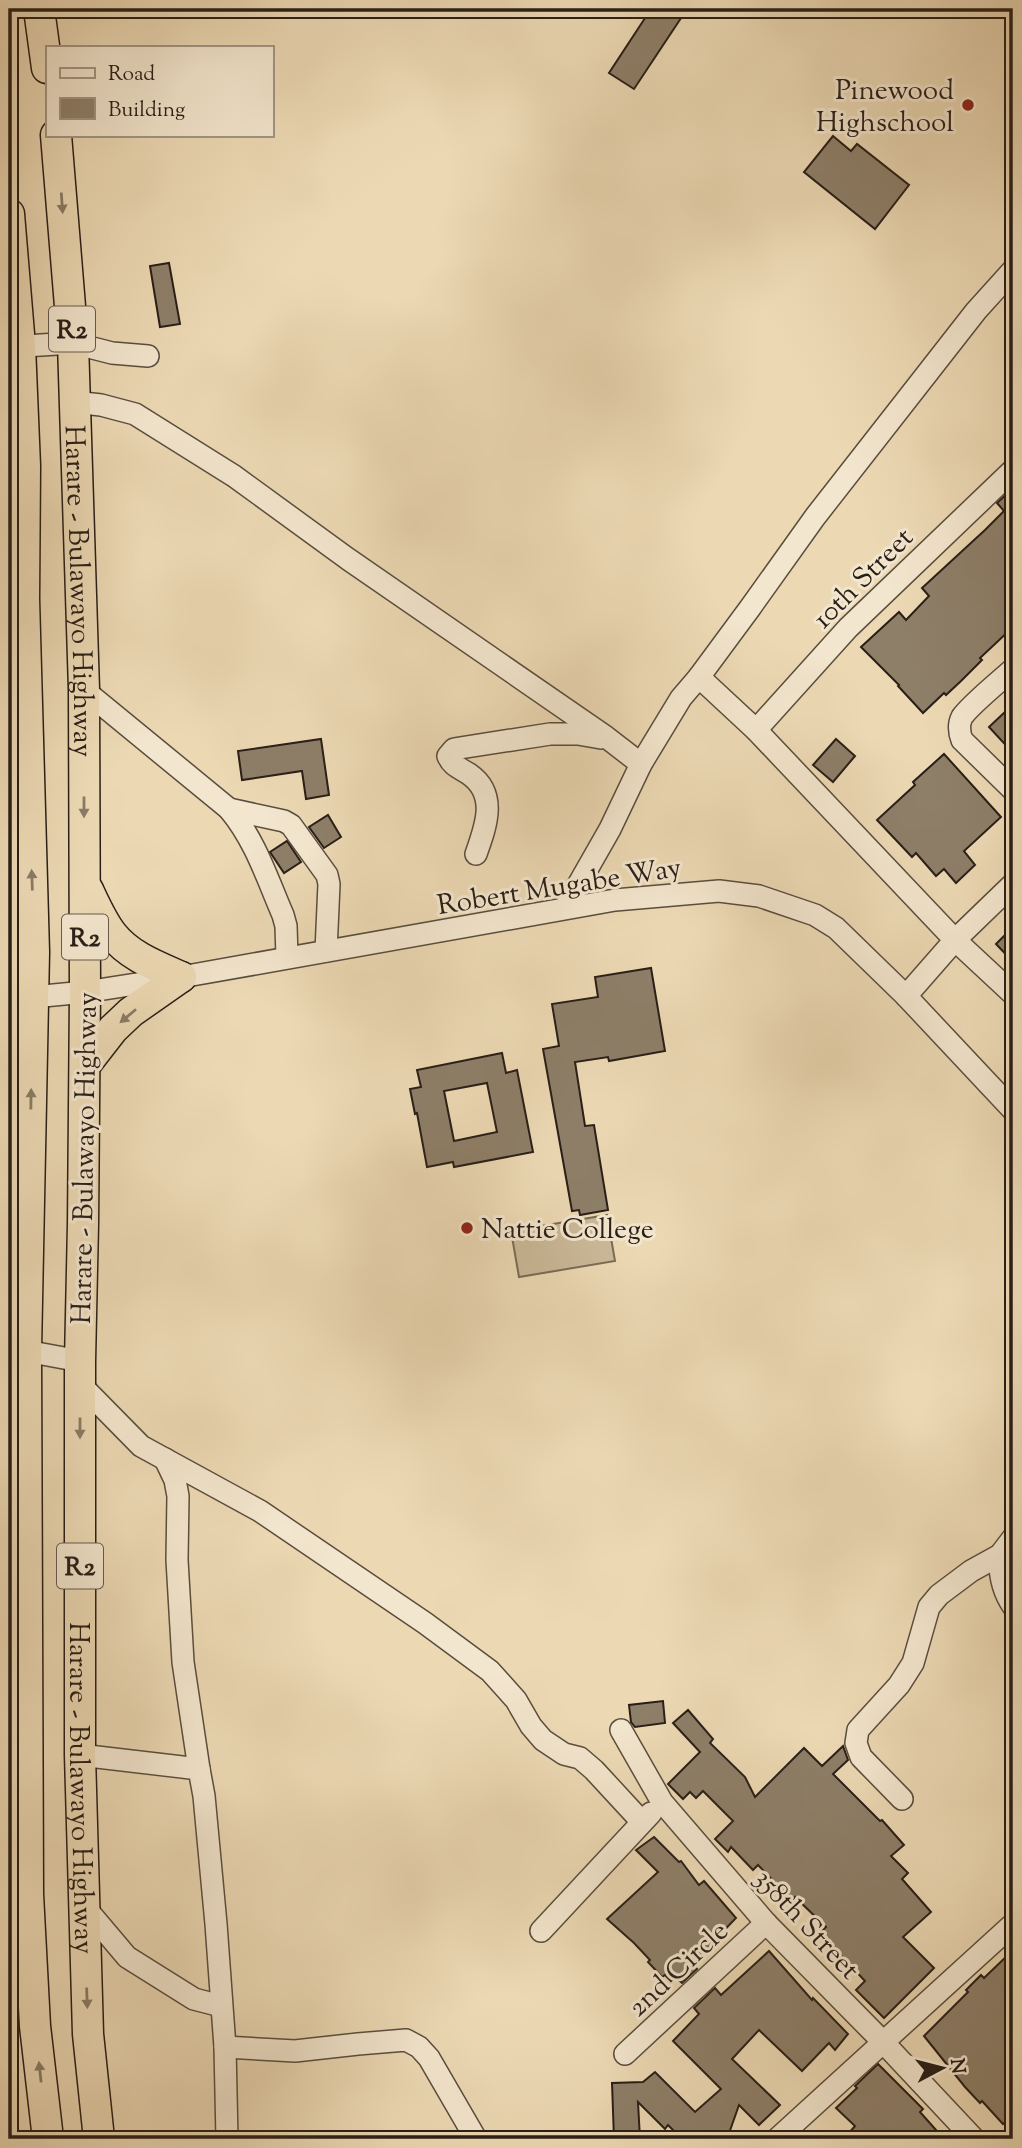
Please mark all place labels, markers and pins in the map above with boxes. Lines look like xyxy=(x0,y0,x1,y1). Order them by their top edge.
place label: Pinewood Highschool xyxy=(816,72,954,144)
marker: Pinewood Highschool xyxy=(960,97,976,113)
place label: Nattie College xyxy=(481,1211,654,1251)
marker: Nattie College xyxy=(459,1220,475,1236)

